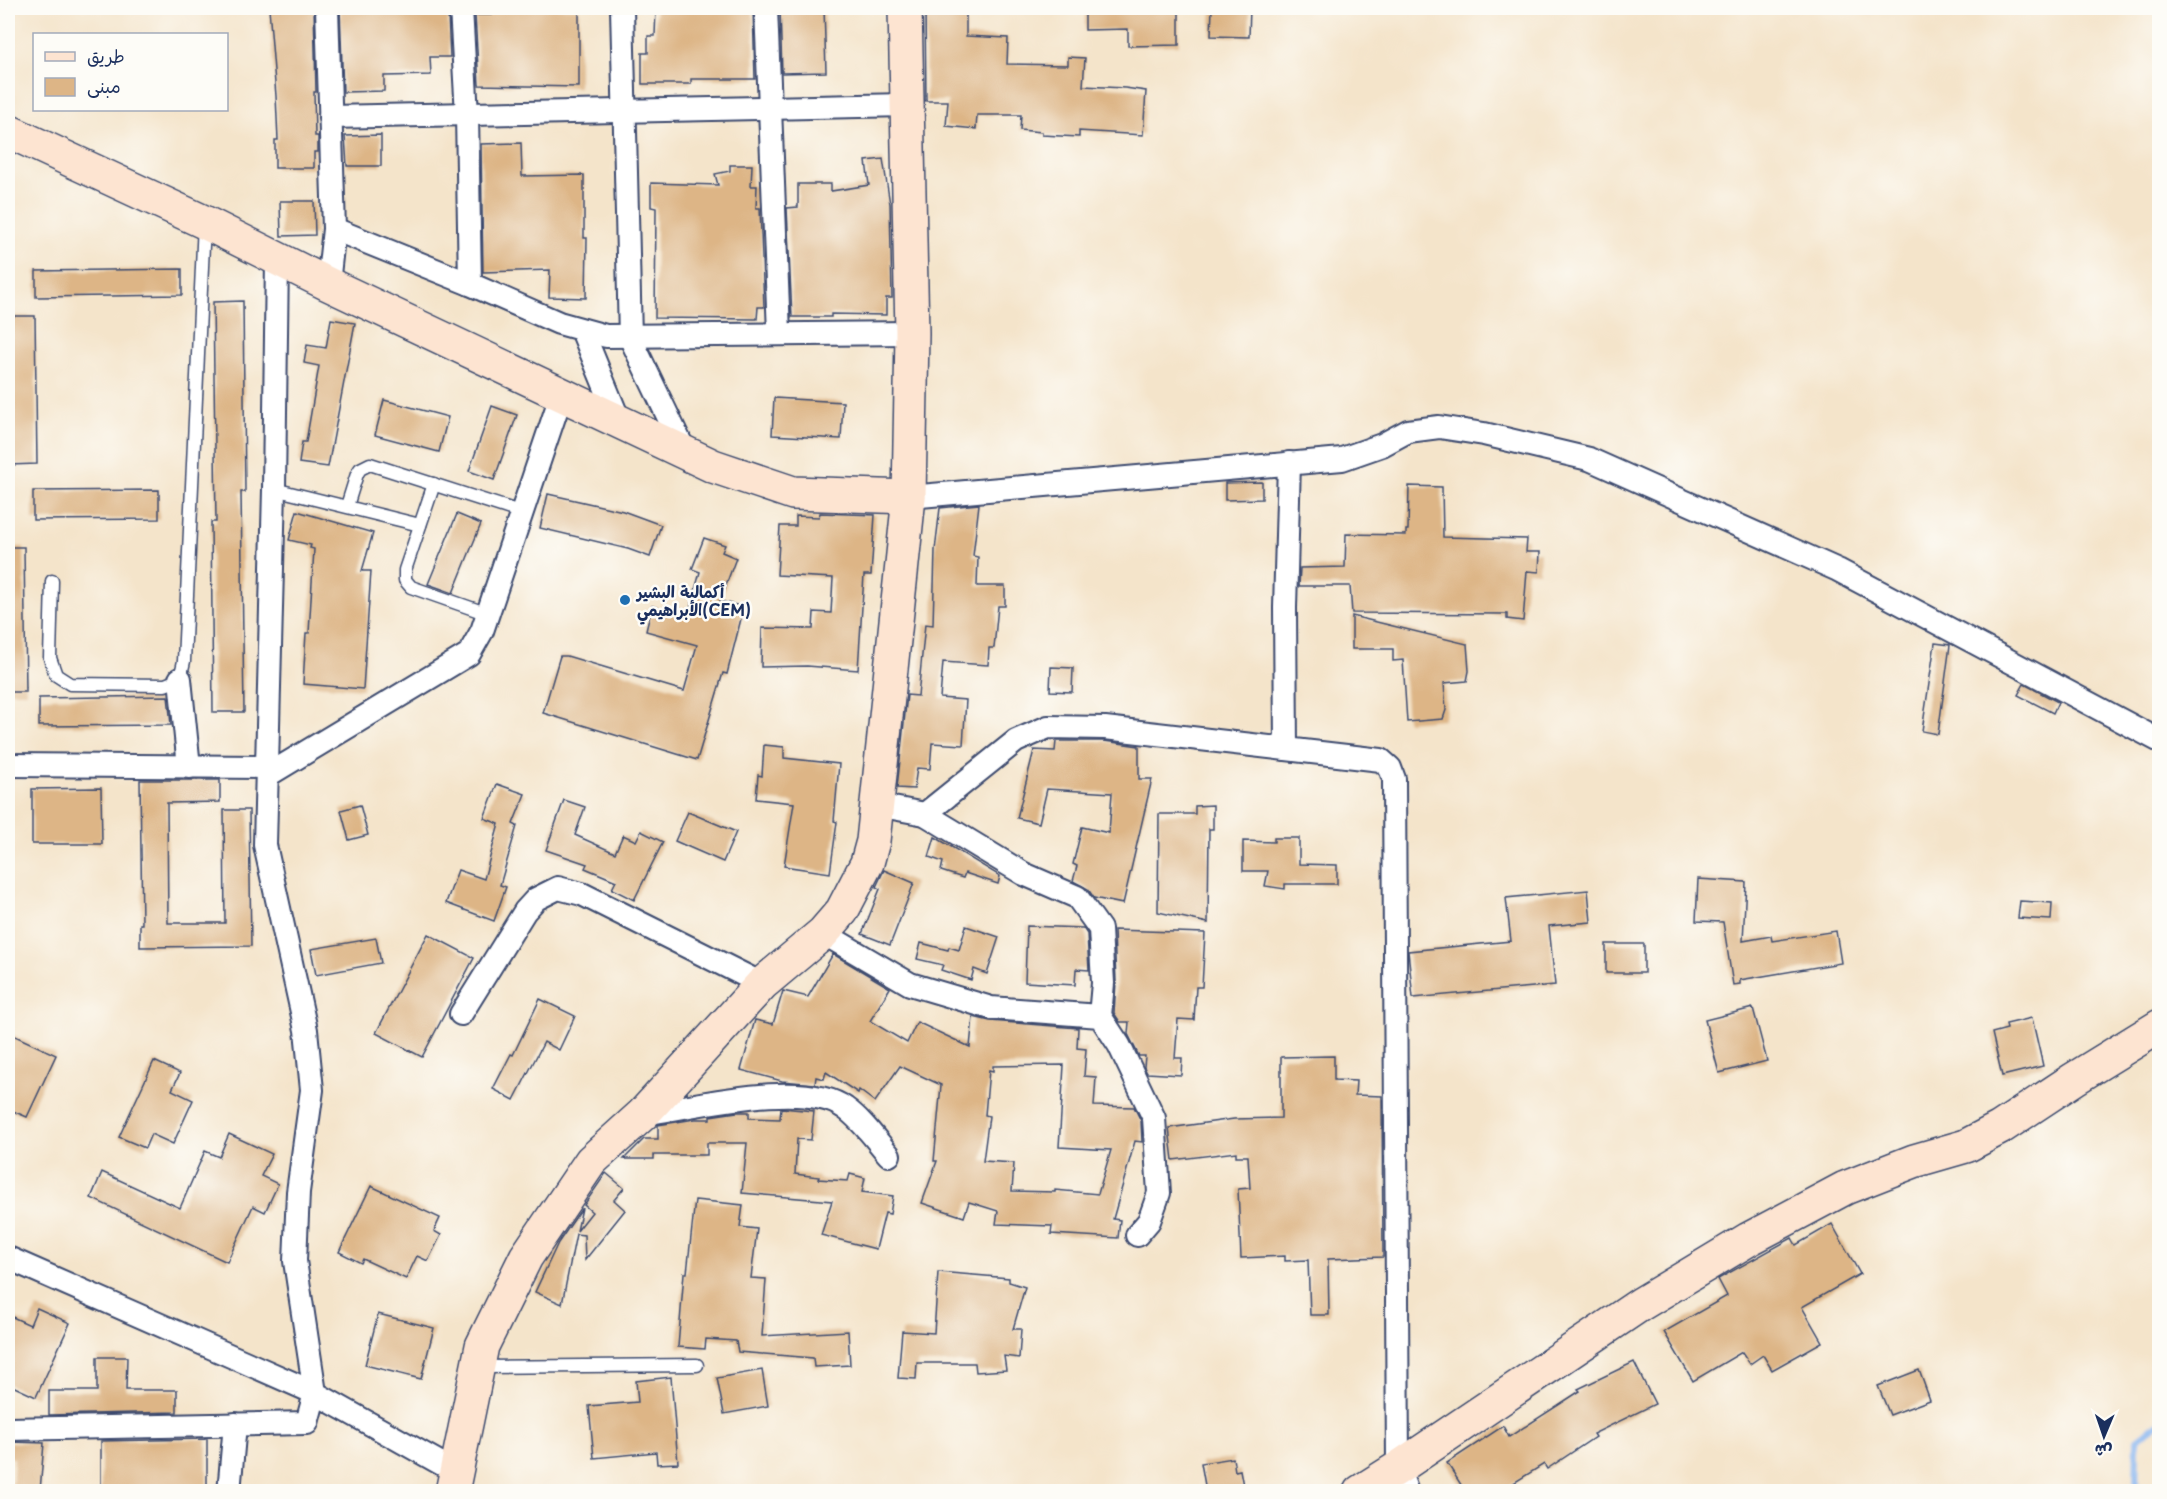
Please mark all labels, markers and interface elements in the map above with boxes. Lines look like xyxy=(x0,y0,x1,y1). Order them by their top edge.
legend xyxy=(33,33,228,111)
text: طريق xyxy=(87,42,125,69)
text: مبنى xyxy=(87,72,121,99)
place label: أكمالية البشير الأبراهيمي(CEM) xyxy=(635,579,751,625)
marker: أكمالية البشير الأبراهيمي(CEM) xyxy=(618,593,632,607)
north arrow xyxy=(2074,1406,2134,1466)
text: ش xyxy=(2094,1440,2113,1464)

